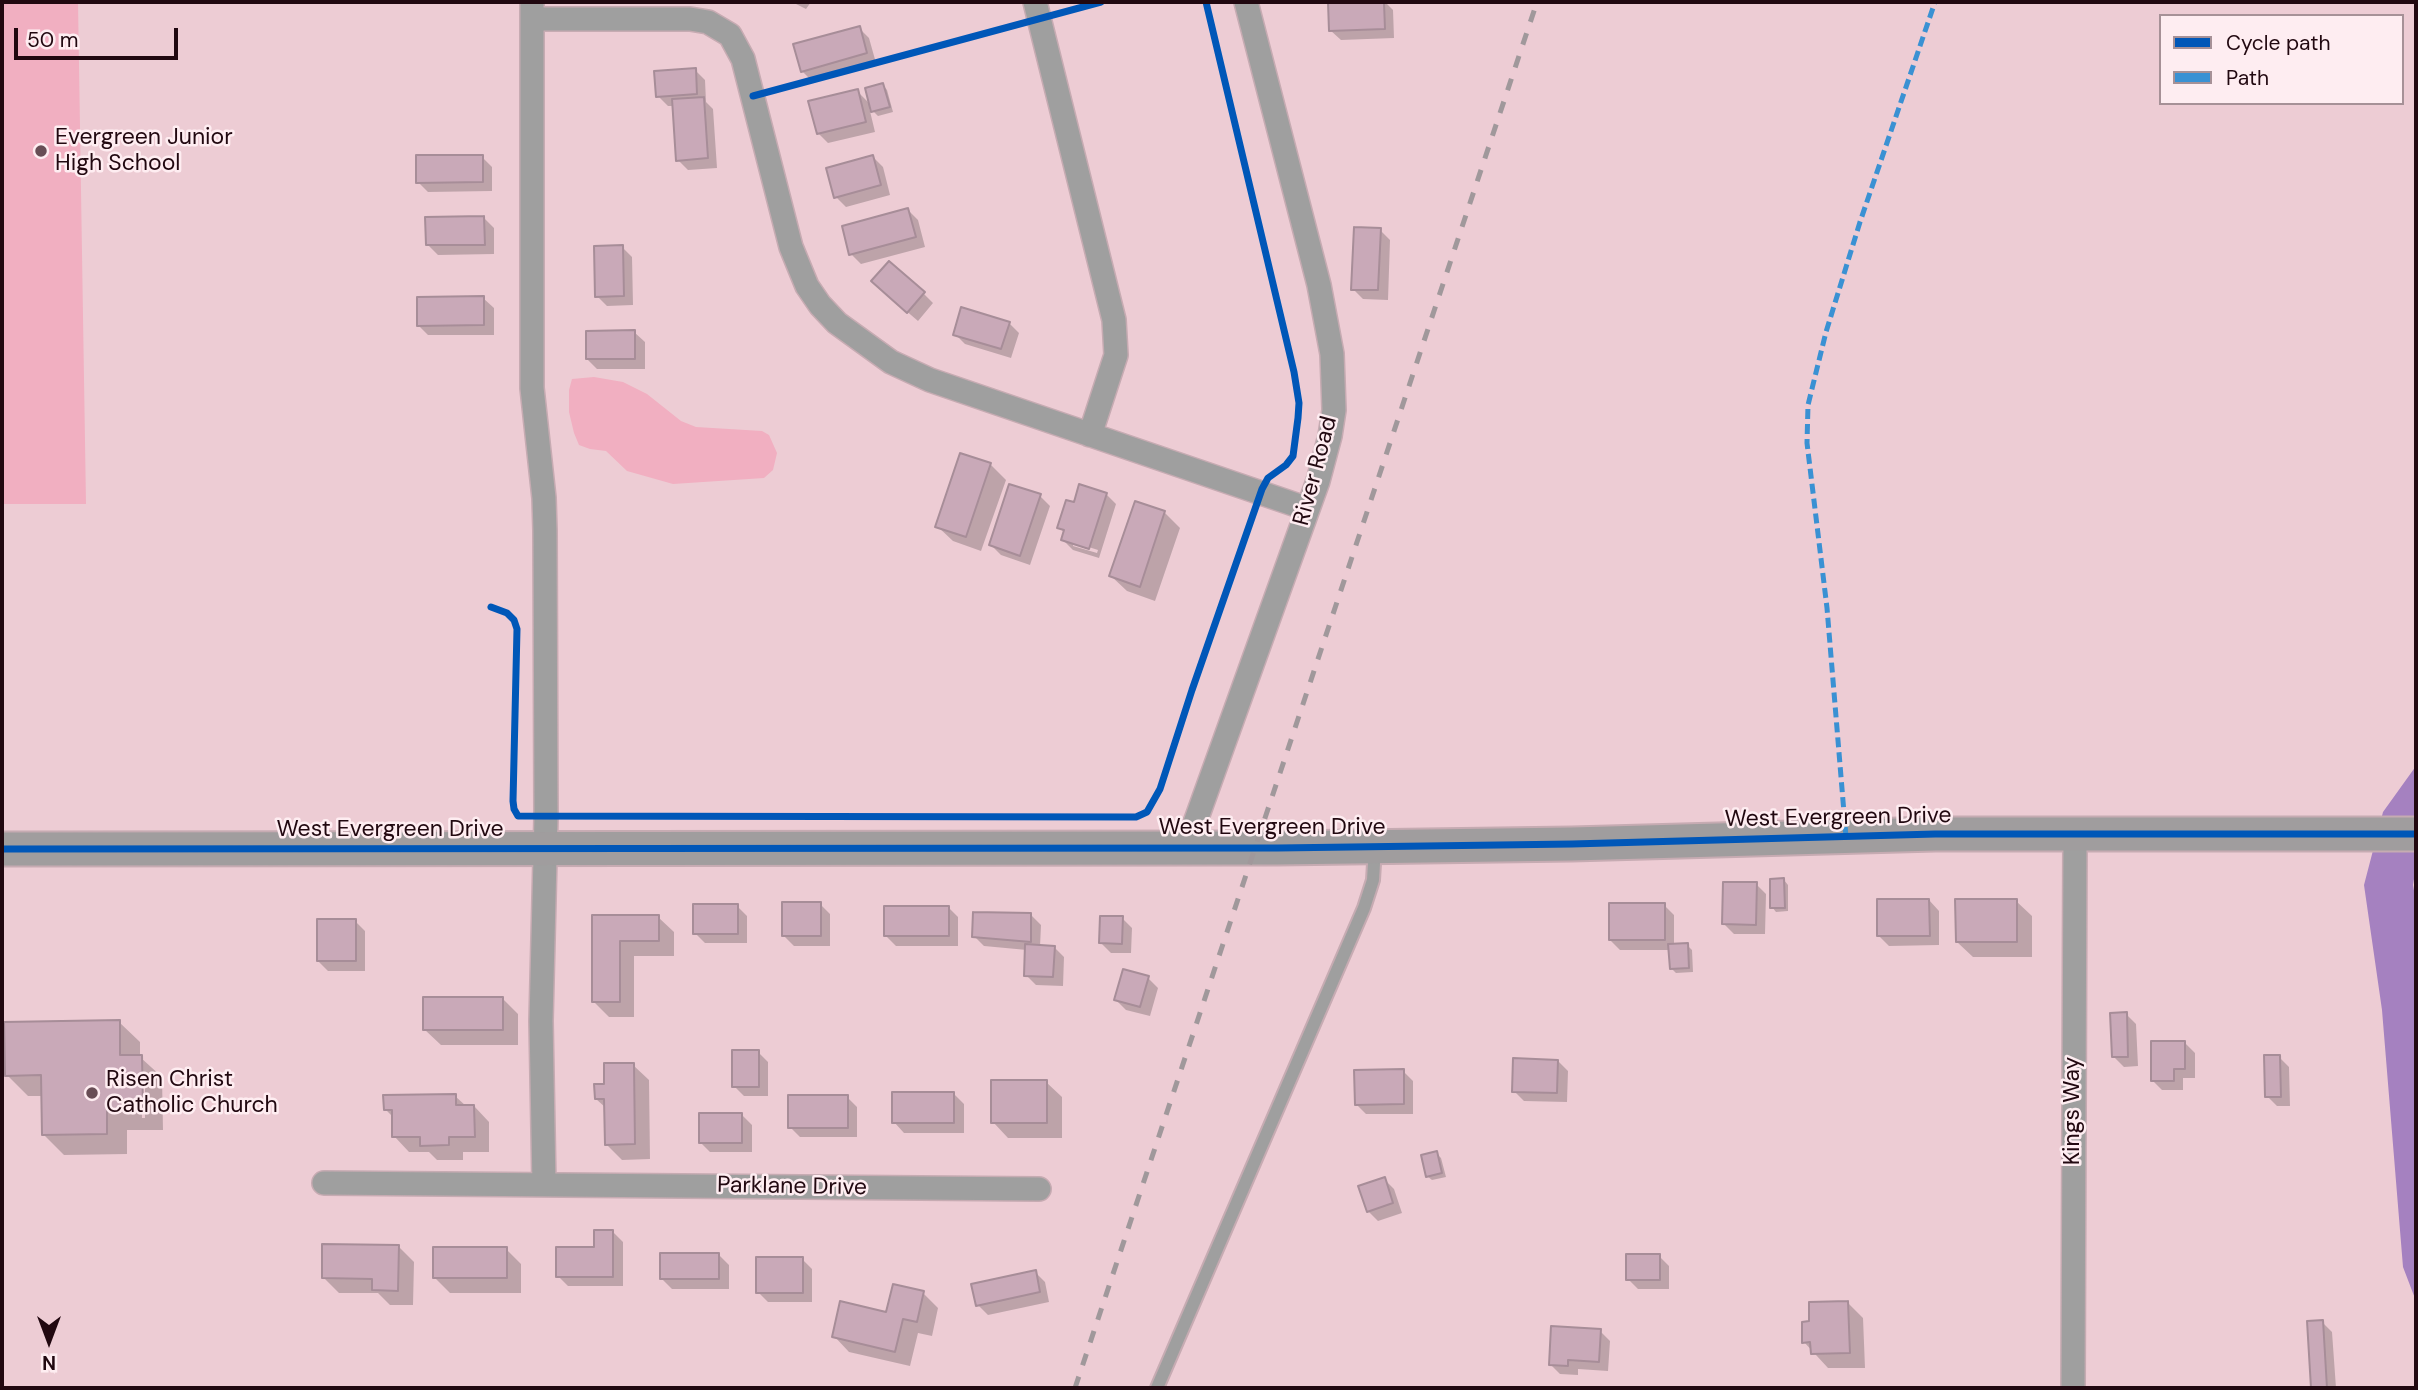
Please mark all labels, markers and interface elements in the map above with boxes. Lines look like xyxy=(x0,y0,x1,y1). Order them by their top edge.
scale bar xyxy=(18,14,182,58)
legend xyxy=(2159,14,2404,105)
text: 50 m xyxy=(27,26,78,54)
text: Cycle path xyxy=(2226,29,2331,57)
text: Path xyxy=(2226,64,2269,92)
place label: Evergreen Junior High School xyxy=(55,124,233,178)
marker: Evergreen Junior High School xyxy=(33,143,49,159)
street label: River Road xyxy=(1288,413,1344,529)
street label: West Evergreen Drive xyxy=(1724,802,1952,834)
street label: West Evergreen Drive xyxy=(1159,814,1385,842)
street label: West Evergreen Drive xyxy=(277,816,503,844)
street label: Kings Way xyxy=(2059,1057,2087,1165)
place label: Risen Christ Catholic Church xyxy=(106,1066,278,1120)
marker: Risen Christ Catholic Church xyxy=(84,1085,100,1101)
street label: Parklane Drive xyxy=(717,1172,867,1202)
north arrow xyxy=(14,1306,84,1376)
text: N xyxy=(42,1350,56,1375)

